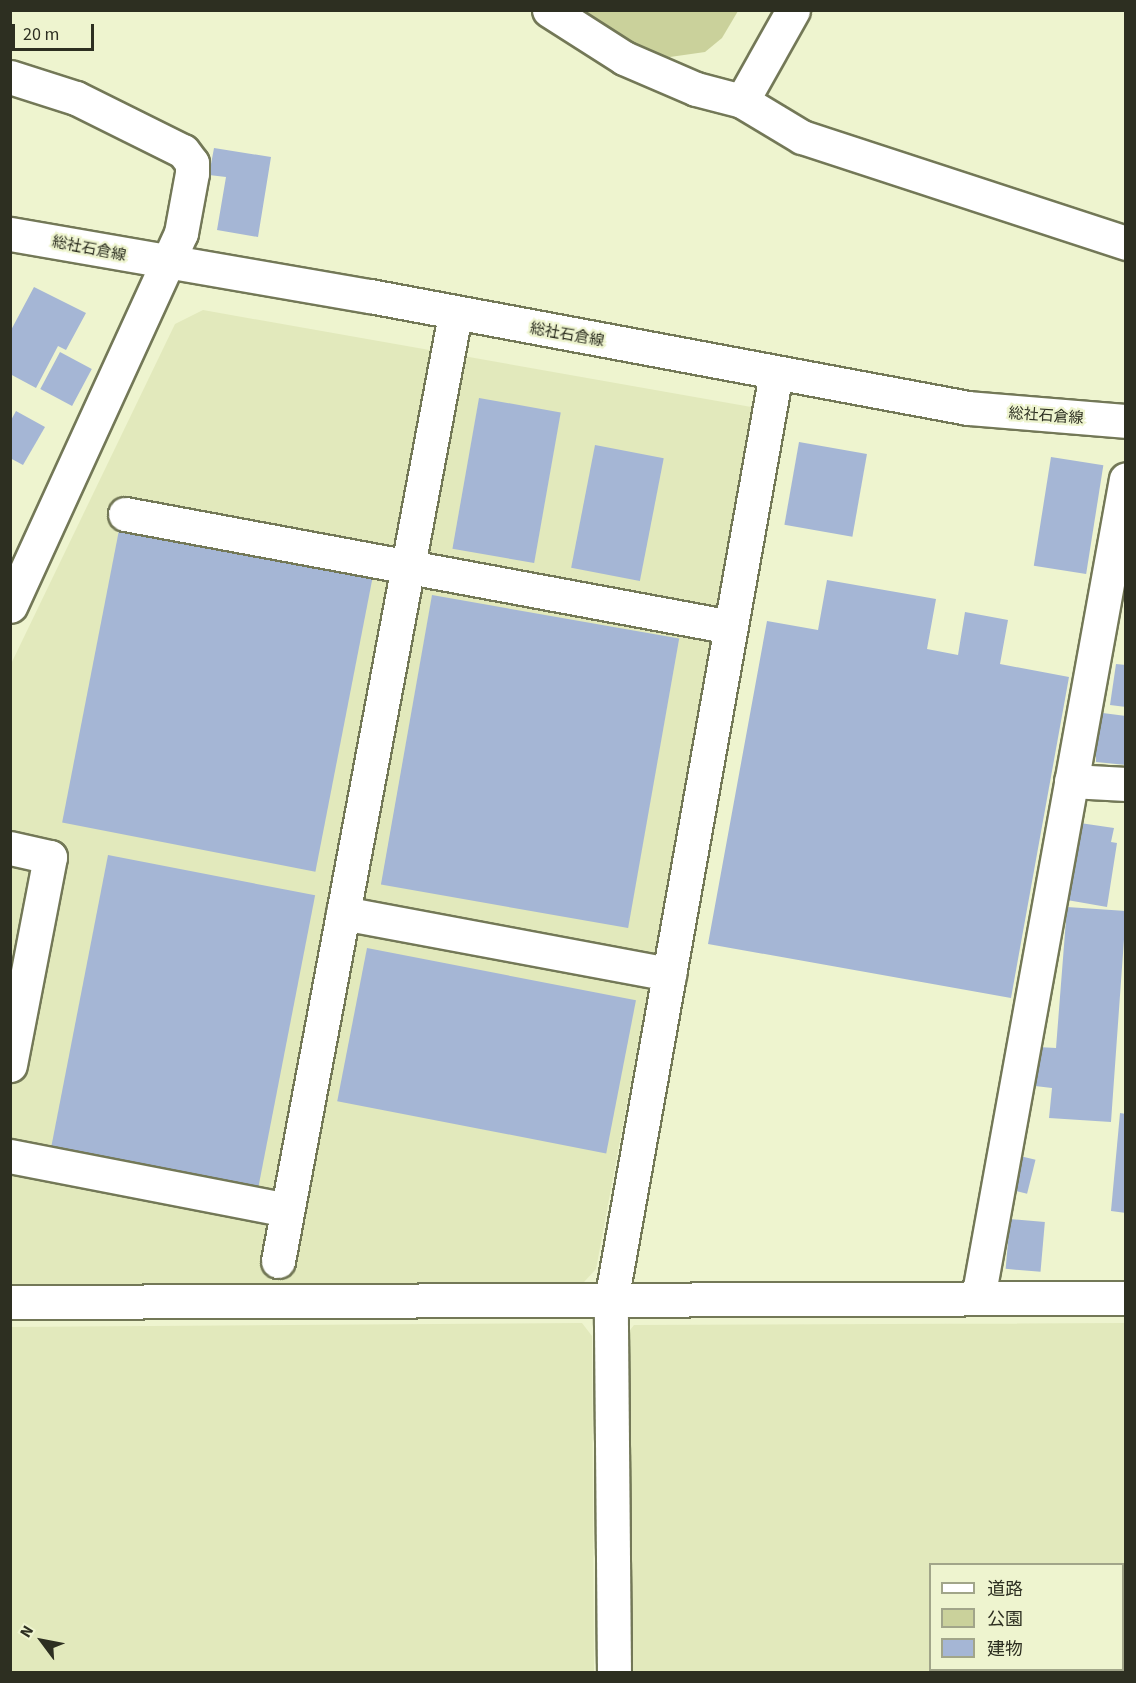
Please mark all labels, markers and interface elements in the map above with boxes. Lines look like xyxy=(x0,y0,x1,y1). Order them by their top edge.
scale bar xyxy=(15,12,98,50)
text: 20 m xyxy=(23,22,59,47)
street label: 総社石倉線 xyxy=(50,233,128,265)
street label: 総社石倉線 xyxy=(529,320,605,350)
street label: 総社石倉線 xyxy=(1008,404,1084,428)
legend xyxy=(929,1563,1124,1671)
text: 道路 xyxy=(987,1577,1023,1602)
text: 公園 xyxy=(987,1607,1023,1632)
north arrow xyxy=(12,1611,72,1671)
text: N xyxy=(15,1621,39,1642)
text: 建物 xyxy=(987,1637,1023,1662)

